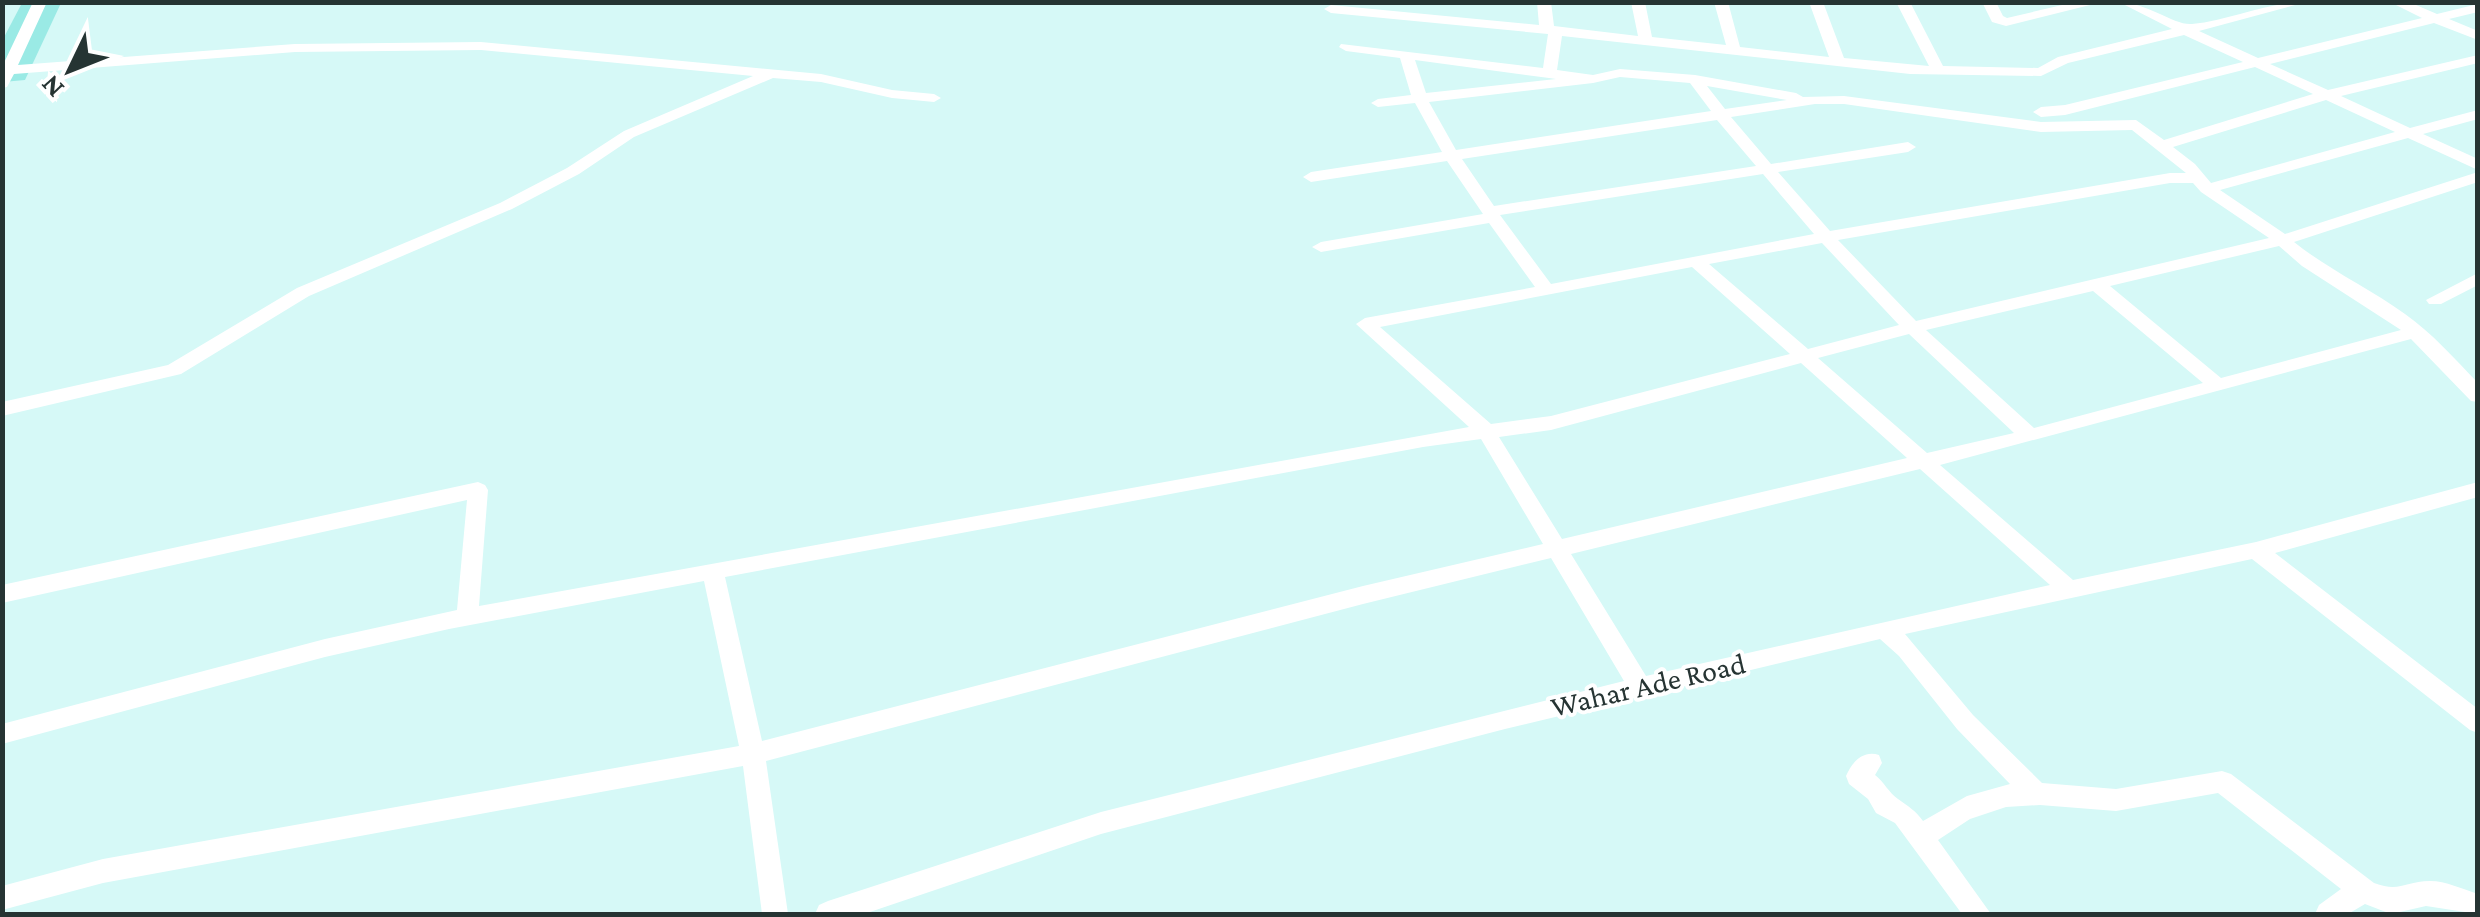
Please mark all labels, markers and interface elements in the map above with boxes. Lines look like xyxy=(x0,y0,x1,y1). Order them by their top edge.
north arrow xyxy=(20,20,120,120)
text: N xyxy=(34,69,70,104)
street label: Wahar Ade Road xyxy=(1547,646,1749,723)

